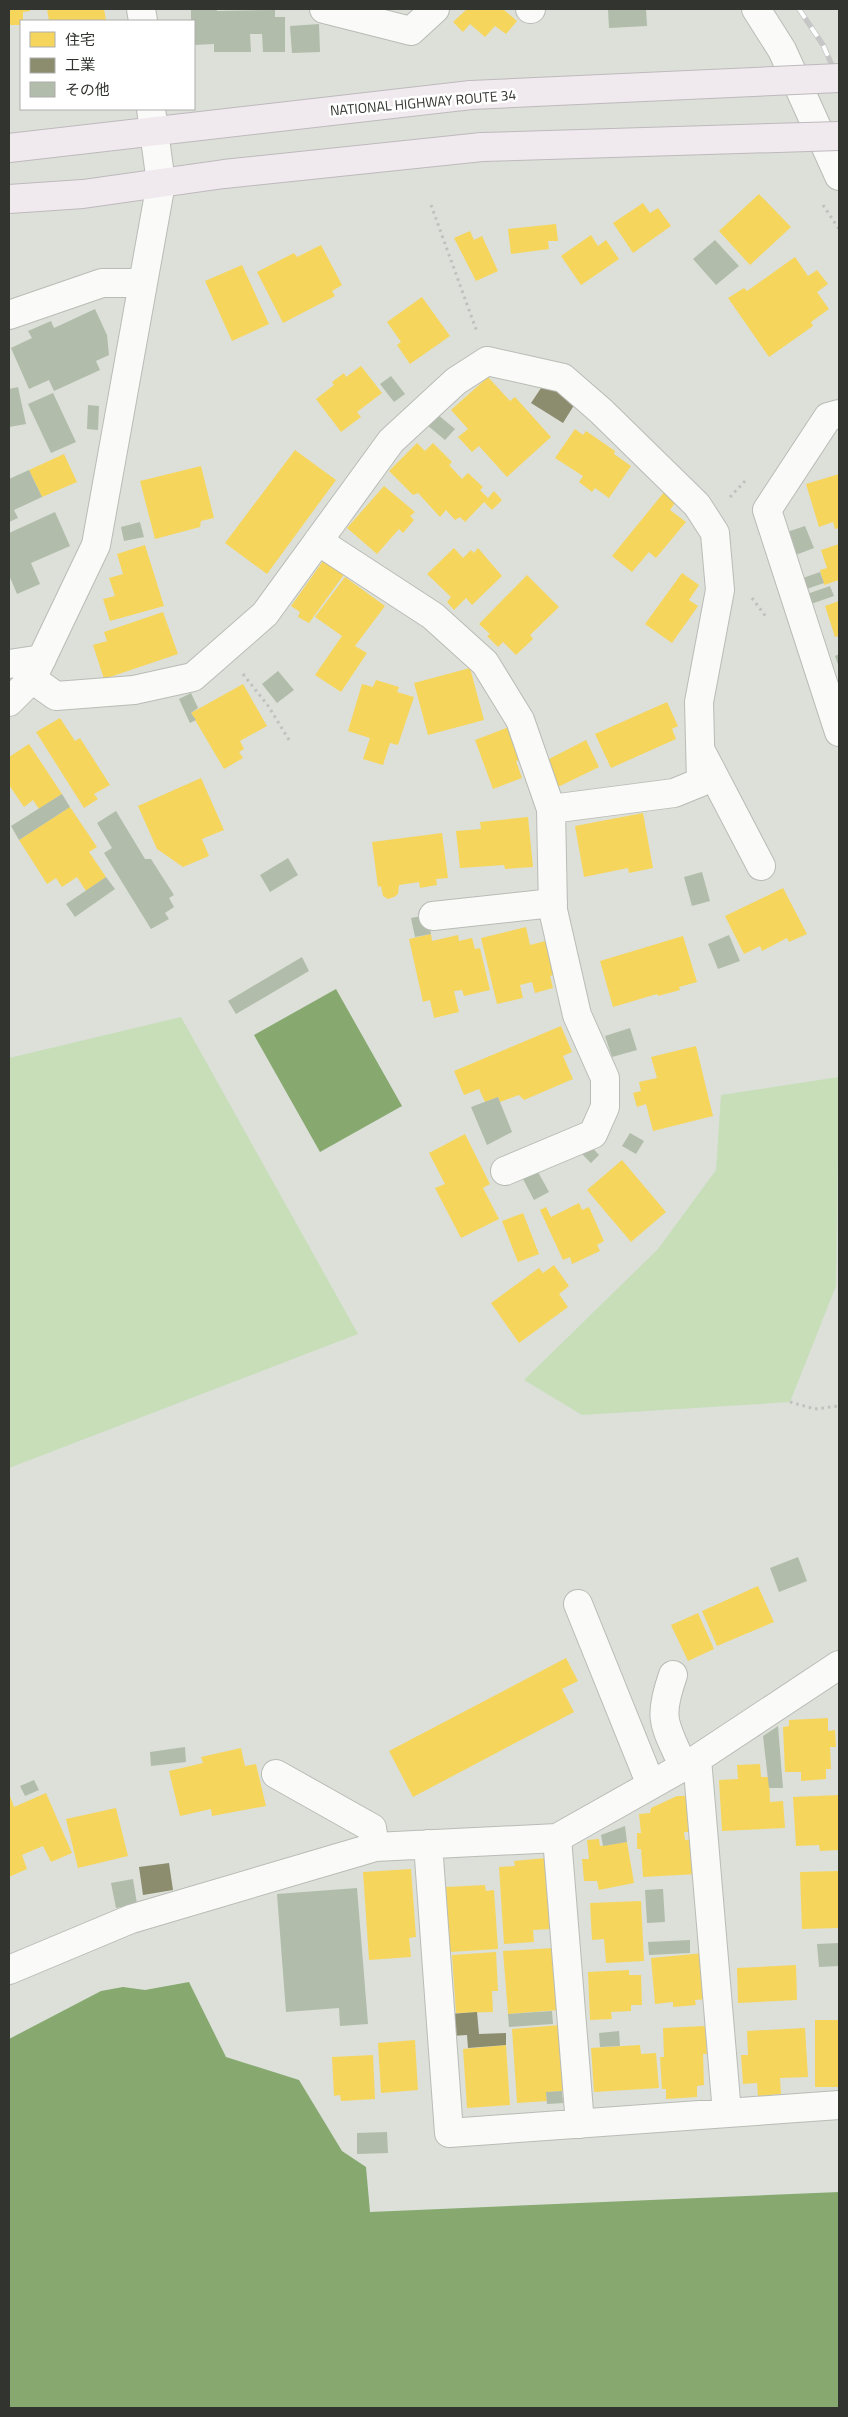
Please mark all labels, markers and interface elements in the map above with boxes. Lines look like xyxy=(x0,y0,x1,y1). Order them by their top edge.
legend xyxy=(20,20,195,110)
text: 住宅 xyxy=(65,28,95,51)
text: 工業 xyxy=(65,53,95,76)
text: その他 xyxy=(65,78,110,101)
street label: NATIONAL HIGHWAY ROUTE 34 xyxy=(329,83,517,121)

